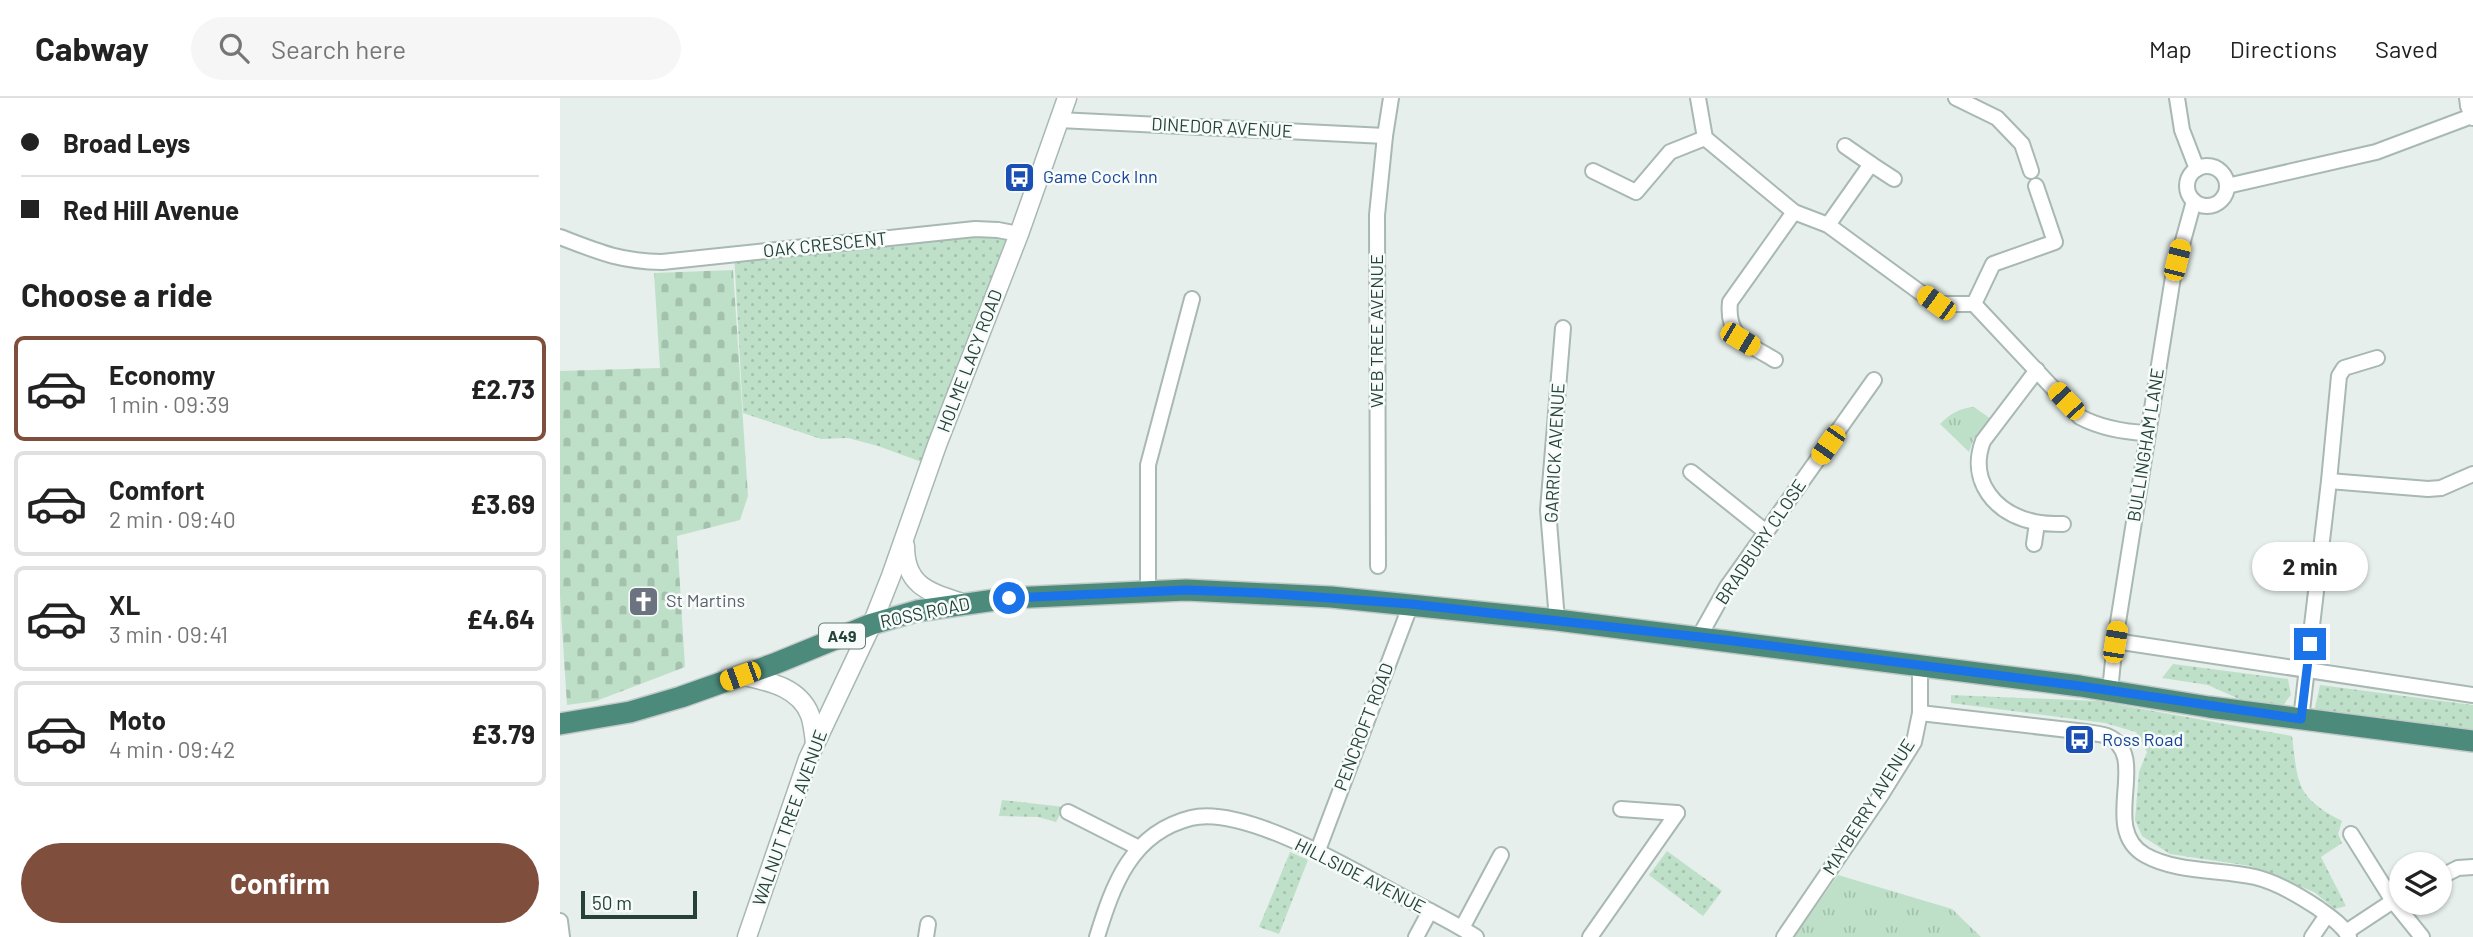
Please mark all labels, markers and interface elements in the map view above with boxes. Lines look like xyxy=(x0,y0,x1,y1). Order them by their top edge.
search box xyxy=(191,17,681,80)
text: Cabway xyxy=(35,28,149,68)
icon: search xyxy=(215,29,253,67)
text: Search here xyxy=(271,33,406,64)
text: Map xyxy=(2149,34,2192,63)
text: Directions xyxy=(2230,34,2337,63)
text: Saved xyxy=(2375,34,2438,63)
street label: DINEDOR AVENUE xyxy=(1151,112,1293,142)
text: Broad Leys xyxy=(63,127,190,158)
bus stop icon: Game Cock Inn xyxy=(1003,160,1037,194)
place label: Game Cock Inn xyxy=(1043,165,1158,187)
text: Red Hill Avenue xyxy=(63,194,239,225)
street label: OAK CRESCENT xyxy=(762,227,888,261)
car xyxy=(2162,237,2193,283)
street label: WEB TREE AVENUE xyxy=(1365,254,1387,408)
text: Choose a ride xyxy=(21,275,213,313)
car xyxy=(1913,282,1960,324)
street label: HOLME LACY ROAD xyxy=(932,286,1006,435)
car xyxy=(1717,319,1764,359)
icon: car xyxy=(25,357,88,420)
text: Economy xyxy=(109,359,215,390)
street label: BULLINGHAM LANE xyxy=(2122,366,2168,523)
text: £2.73 xyxy=(471,373,535,404)
car xyxy=(2044,378,2089,424)
street label: GARRICK AVENUE xyxy=(1539,382,1569,524)
text: 1 min · 09:39 xyxy=(109,390,230,418)
car xyxy=(1808,422,1849,468)
icon: car xyxy=(25,472,88,535)
text: Comfort xyxy=(109,474,205,505)
street label: BRADBURY CLOSE xyxy=(1710,475,1810,608)
text: £3.69 xyxy=(470,488,535,519)
text: 2 min · 09:40 xyxy=(109,505,236,533)
callout: 2 min xyxy=(2252,542,2368,592)
text: 2 min xyxy=(2282,552,2338,580)
route start xyxy=(993,582,1025,614)
church icon: St Martins xyxy=(626,584,660,618)
icon: car xyxy=(25,587,88,650)
text: XL xyxy=(109,589,140,620)
place label: St Martins xyxy=(666,589,745,611)
street label: ROSS ROAD xyxy=(878,592,972,632)
text: £4.64 xyxy=(467,603,535,634)
text: 3 min · 09:41 xyxy=(109,620,228,648)
car xyxy=(2102,620,2129,664)
road number: A49 xyxy=(819,624,865,649)
route end xyxy=(2294,628,2326,660)
car xyxy=(717,659,764,693)
street label: PENCROFT ROAD xyxy=(1329,660,1398,794)
icon: car xyxy=(25,702,88,765)
text: Moto xyxy=(109,704,166,735)
text: £3.79 xyxy=(471,718,535,749)
bus stop icon: Ross Road xyxy=(2062,723,2096,757)
street label: WALNUT TREE AVENUE xyxy=(747,727,831,909)
place label: Ross Road xyxy=(2102,728,2183,750)
street label: MAYBERRY AVENUE xyxy=(1817,734,1919,879)
text: 4 min · 09:42 xyxy=(109,735,235,763)
street label: HILLSIDE AVENUE xyxy=(1291,833,1429,918)
button: Confirm xyxy=(21,843,539,923)
map controls xyxy=(2389,852,2452,915)
button: layers xyxy=(2389,852,2452,915)
scale bar xyxy=(581,888,696,920)
text: 50 m xyxy=(592,891,632,914)

